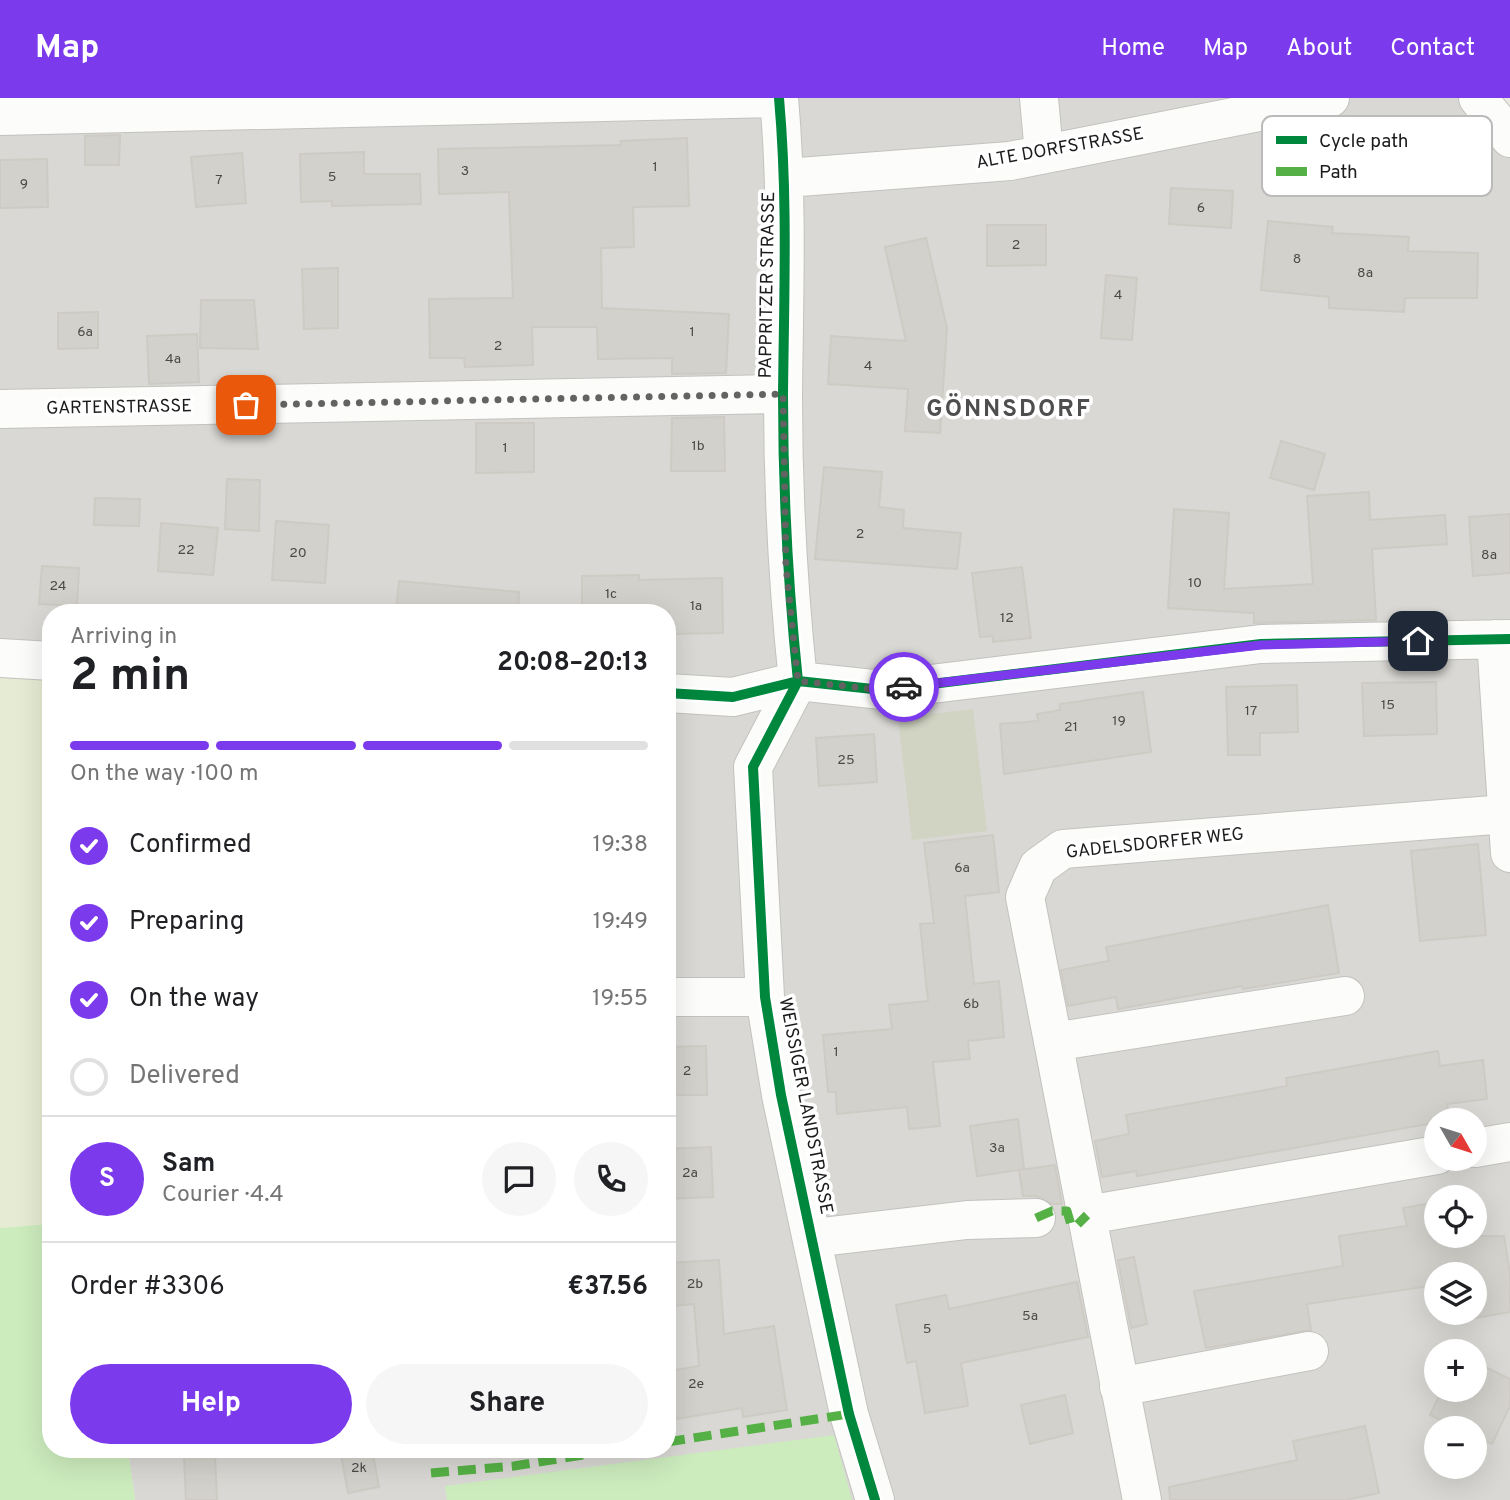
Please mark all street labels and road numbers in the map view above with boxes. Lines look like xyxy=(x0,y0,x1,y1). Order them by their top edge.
street label: ALTE DORFSTRASSE xyxy=(975,123,1145,175)
street label: PAPPRITZER STRASSE xyxy=(755,191,781,379)
street label: GARTENSTRASSE xyxy=(46,395,192,421)
street label: GADELSDORFER WEG xyxy=(1065,823,1245,865)
street label: WEISSIGER LANDSTRASSE xyxy=(773,996,837,1216)

